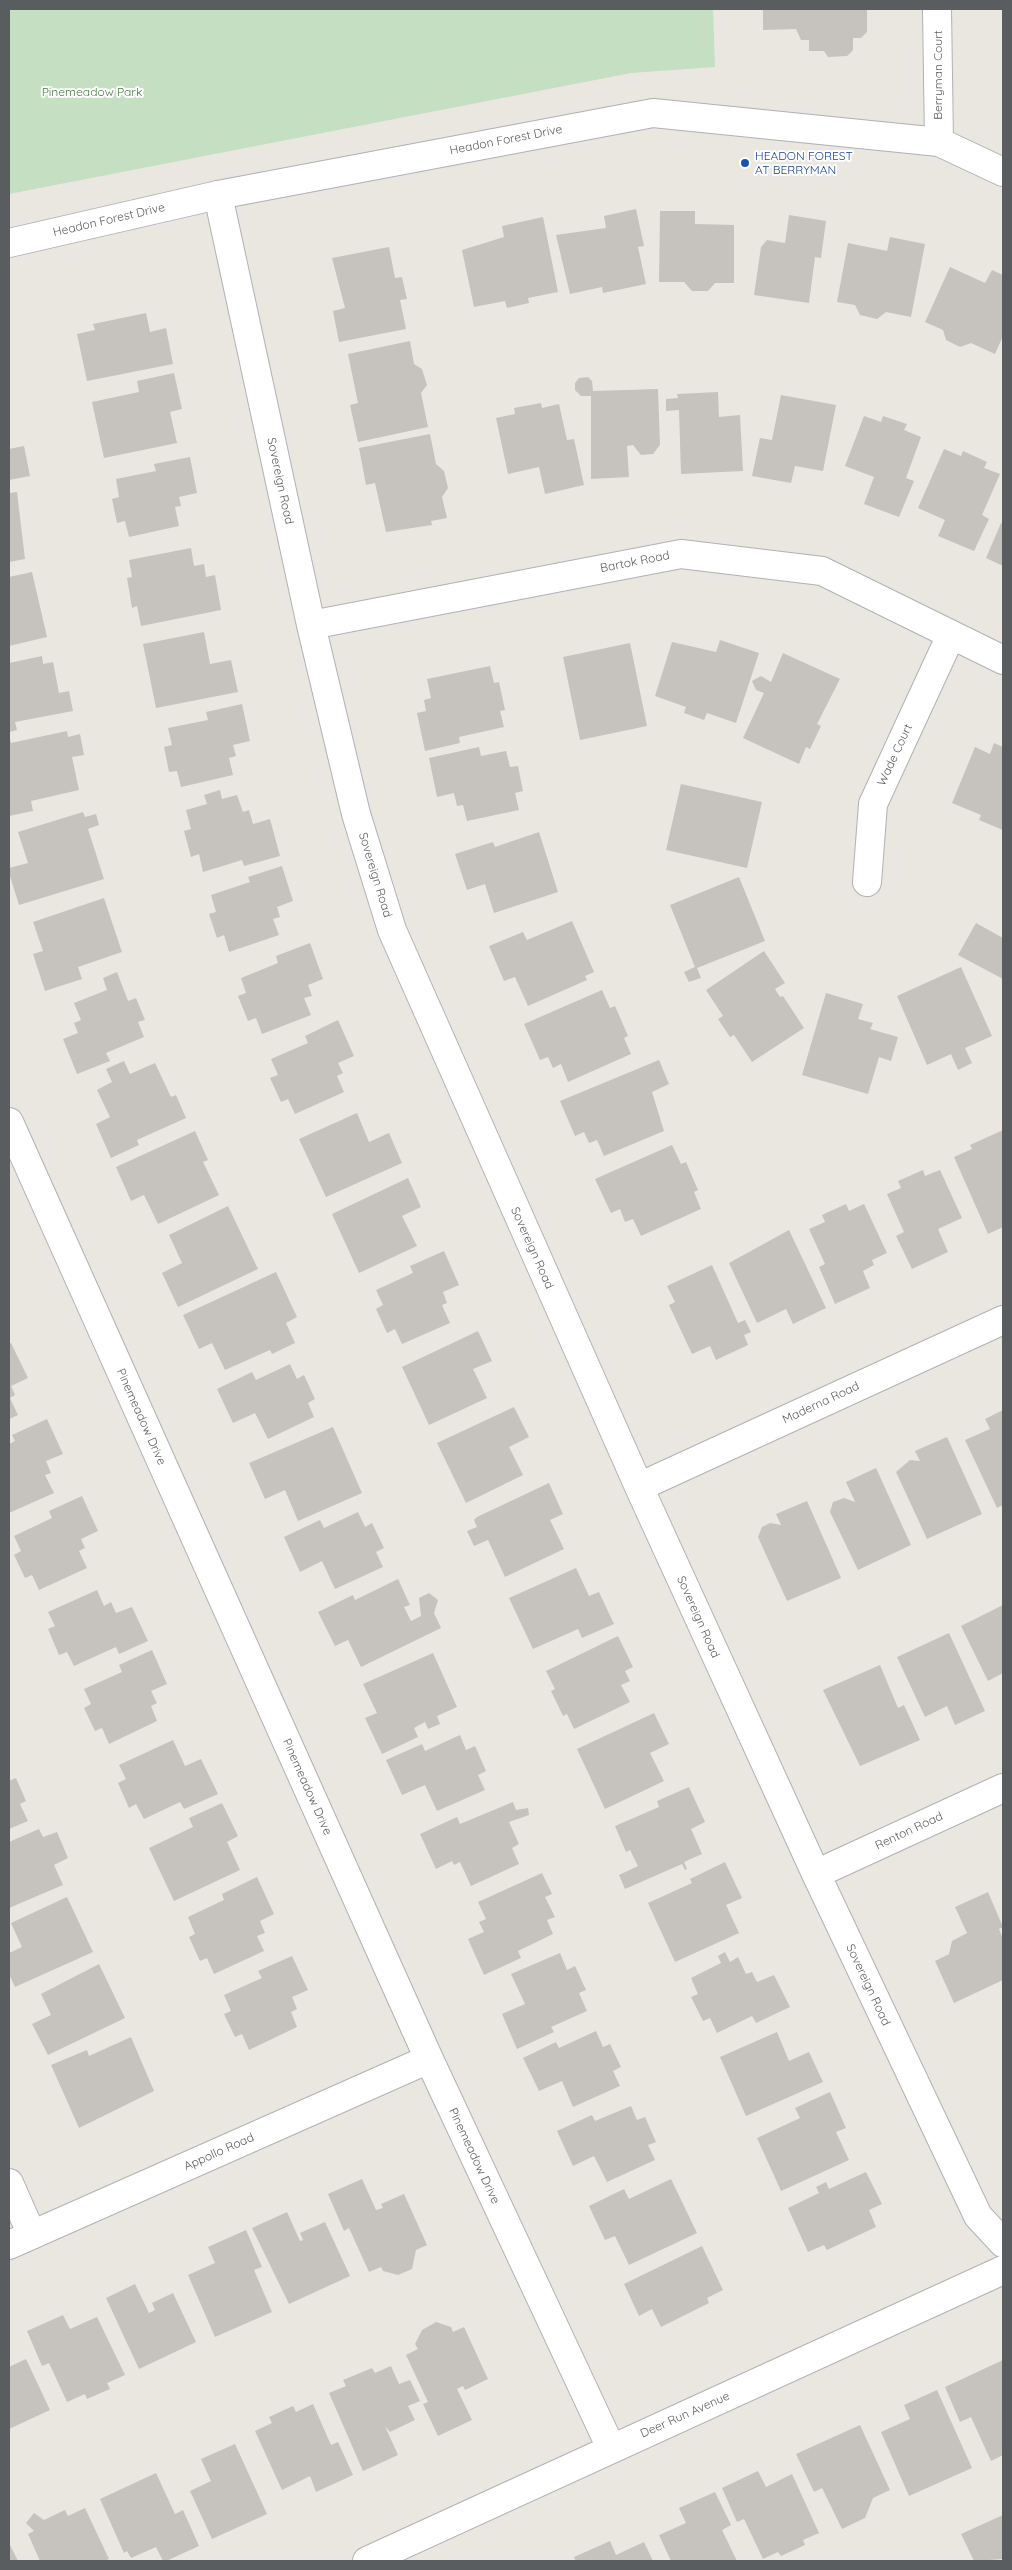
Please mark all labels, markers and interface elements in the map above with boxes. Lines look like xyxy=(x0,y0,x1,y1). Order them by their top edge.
street label: Berryman Court xyxy=(931,30,945,120)
park label: Pinemeadow Park xyxy=(42,85,142,99)
street label: Headon Forest Drive xyxy=(449,122,563,158)
place label: HEADON FOREST AT BERRYMAN xyxy=(755,149,853,177)
marker: HEADON FOREST AT BERRYMAN xyxy=(739,157,751,169)
street label: Headon Forest Drive xyxy=(52,200,166,240)
street label: Sovereign Road xyxy=(264,436,296,526)
street label: Bartok Road xyxy=(599,548,671,576)
street label: Wade Court xyxy=(874,722,916,788)
street label: Sovereign Road xyxy=(355,831,395,919)
street label: Sovereign Road xyxy=(507,1205,557,1291)
street label: Pinemeadow Drive xyxy=(113,1366,169,1468)
street label: Maderna Road xyxy=(780,1379,862,1427)
street label: Sovereign Road xyxy=(673,1574,723,1660)
street label: Pinemeadow Drive xyxy=(279,1736,335,1838)
street label: Renton Road xyxy=(873,1809,945,1853)
street label: Sovereign Road xyxy=(843,1942,893,2028)
street label: Pinemeadow Drive xyxy=(445,2106,503,2206)
street label: Appollo Road xyxy=(182,2130,256,2174)
street label: Deer Run Avenue xyxy=(638,2389,732,2441)

